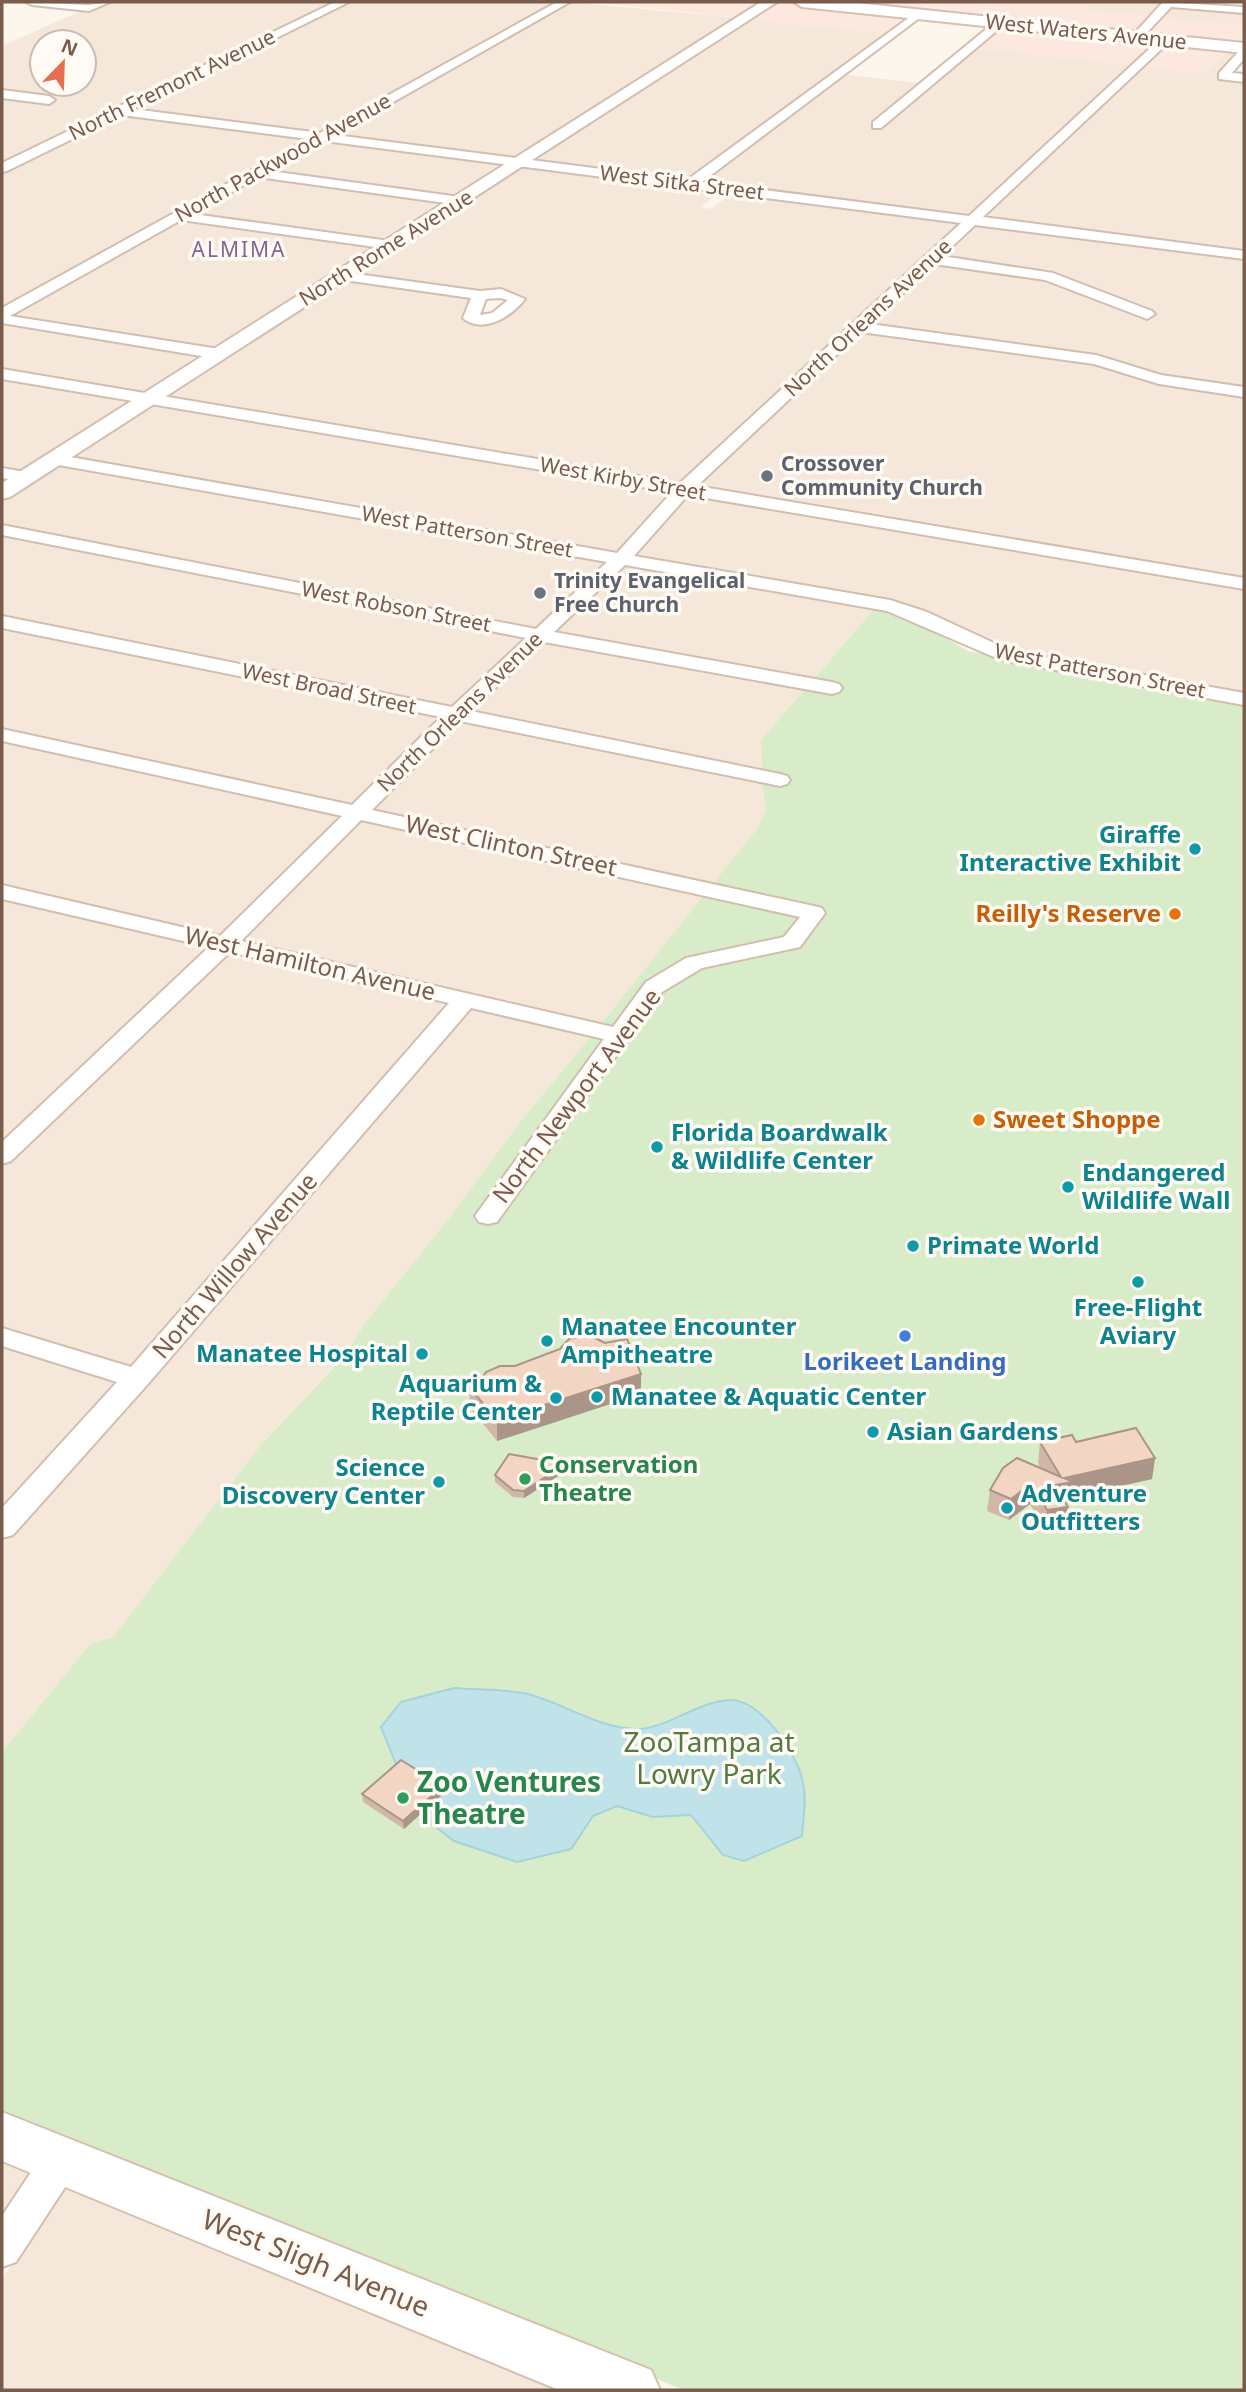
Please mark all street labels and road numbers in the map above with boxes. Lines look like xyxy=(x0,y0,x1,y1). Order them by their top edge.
street label: West Waters Avenue xyxy=(984,7,1188,56)
street label: North Fremont Avenue xyxy=(65,24,279,146)
street label: North Packwood Avenue xyxy=(169,86,396,228)
street label: West Sitka Street xyxy=(598,158,766,206)
street label: North Rome Avenue xyxy=(293,182,478,312)
street label: North Orleans Avenue xyxy=(777,232,957,402)
street label: West Kirby Street xyxy=(538,450,709,506)
street label: West Patterson Street xyxy=(359,499,575,563)
street label: West Robson Street xyxy=(299,574,494,638)
street label: North Orleans Avenue xyxy=(371,625,548,798)
street label: West Patterson Street xyxy=(992,636,1208,704)
street label: West Broad Street xyxy=(240,656,419,720)
street label: West Clinton Street xyxy=(403,806,620,883)
street label: West Hamilton Avenue xyxy=(182,918,439,1007)
street label: North Newport Avenue xyxy=(484,981,667,1209)
street label: North Willow Avenue xyxy=(144,1165,324,1365)
street label: West Sligh Avenue xyxy=(197,2199,436,2325)

